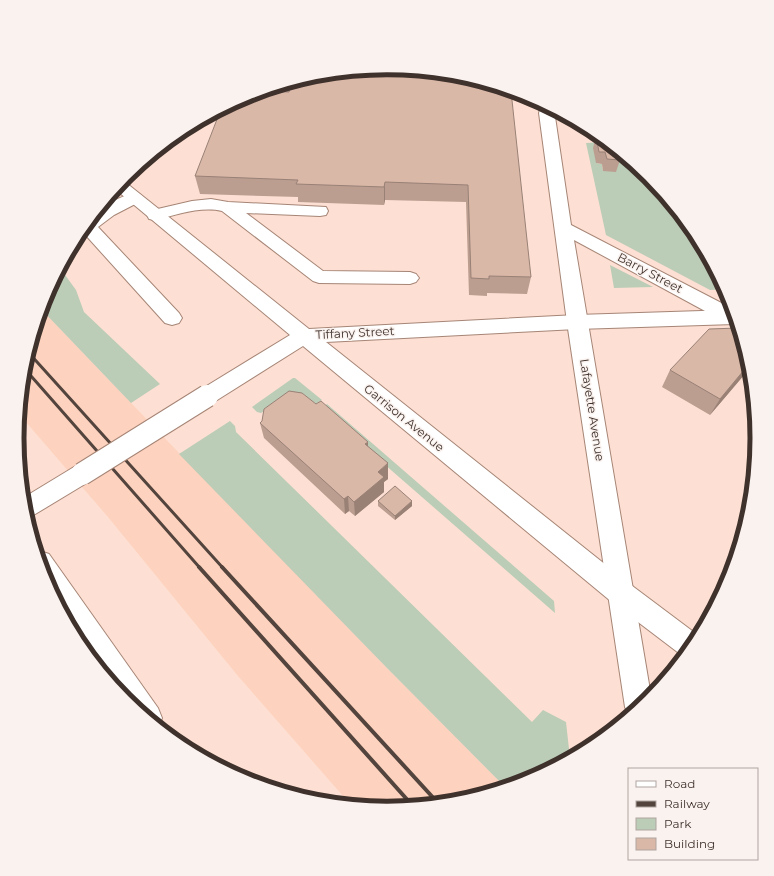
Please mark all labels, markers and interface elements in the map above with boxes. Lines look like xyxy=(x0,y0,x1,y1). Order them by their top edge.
street label: Barry Street xyxy=(615,249,685,296)
street label: Tiffany Street xyxy=(315,323,395,342)
street label: Lafayette Avenue xyxy=(577,358,608,462)
street label: Garrison Avenue xyxy=(361,381,447,455)
legend xyxy=(628,768,758,860)
text: Road xyxy=(664,776,695,791)
text: Railway xyxy=(664,796,710,811)
text: Park xyxy=(664,816,692,831)
text: Building xyxy=(664,836,715,851)

